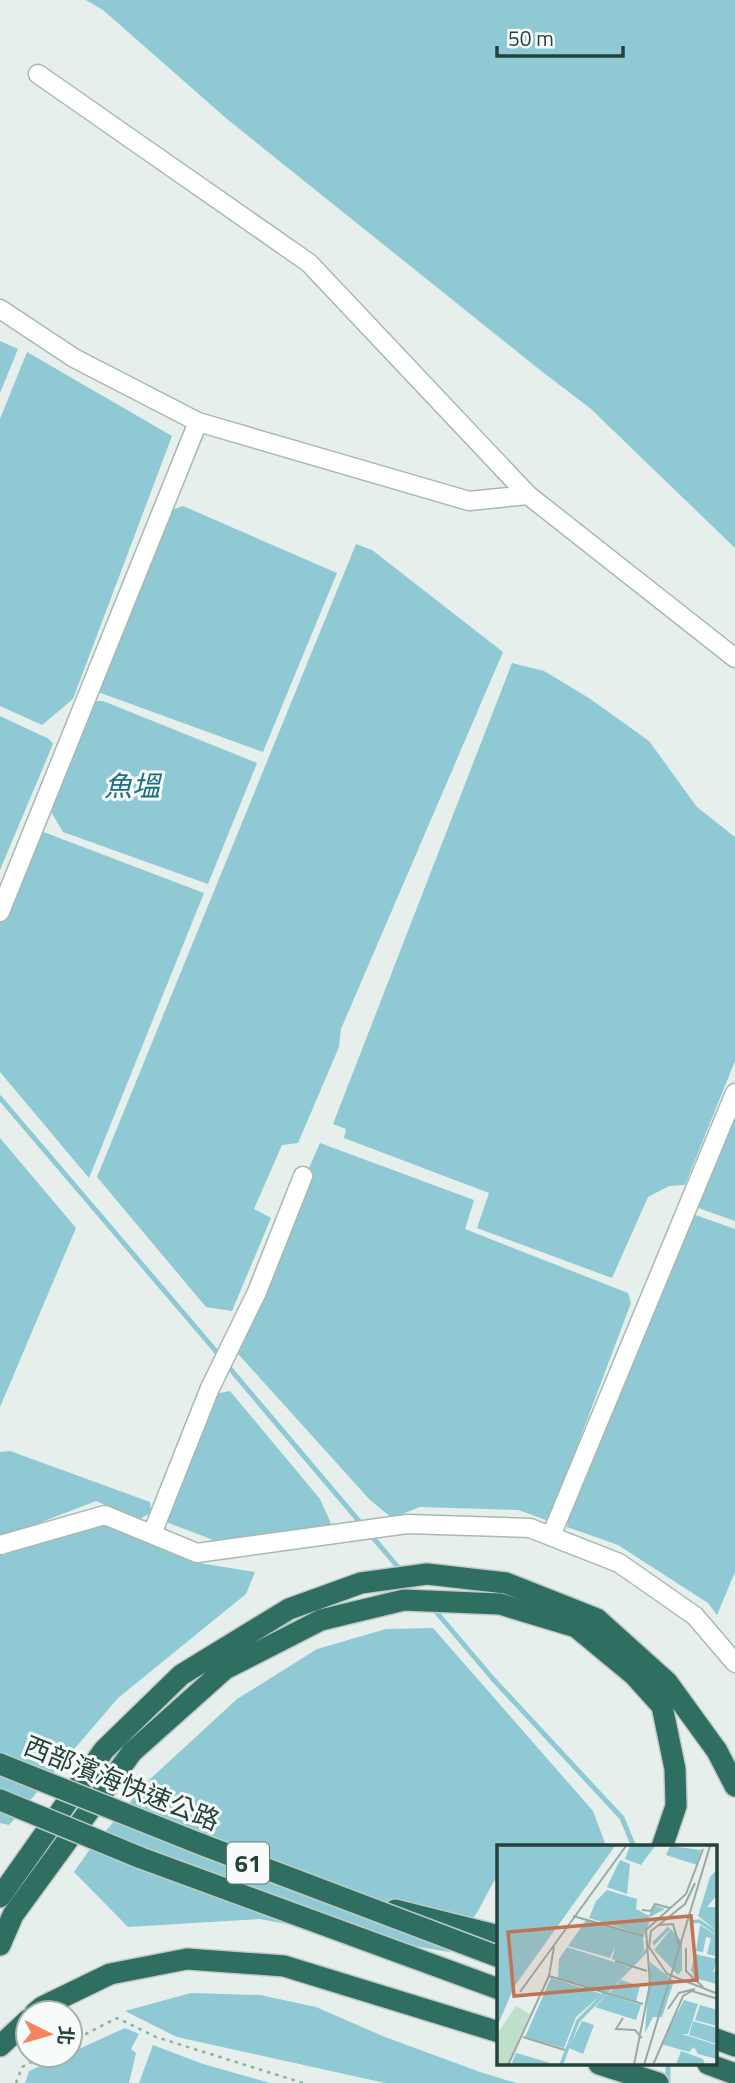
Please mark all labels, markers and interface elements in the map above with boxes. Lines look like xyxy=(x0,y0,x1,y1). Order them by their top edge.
scale bar xyxy=(497,14,623,58)
text: 50 m xyxy=(508,22,554,54)
water label: 魚塭 xyxy=(104,764,163,807)
street label: 西部濱海快速公路 xyxy=(18,1726,226,1840)
road number: 61 xyxy=(227,1842,269,1884)
inset map xyxy=(497,1845,718,2066)
north arrow xyxy=(14,1999,84,2069)
text: 北 xyxy=(51,2025,82,2046)

